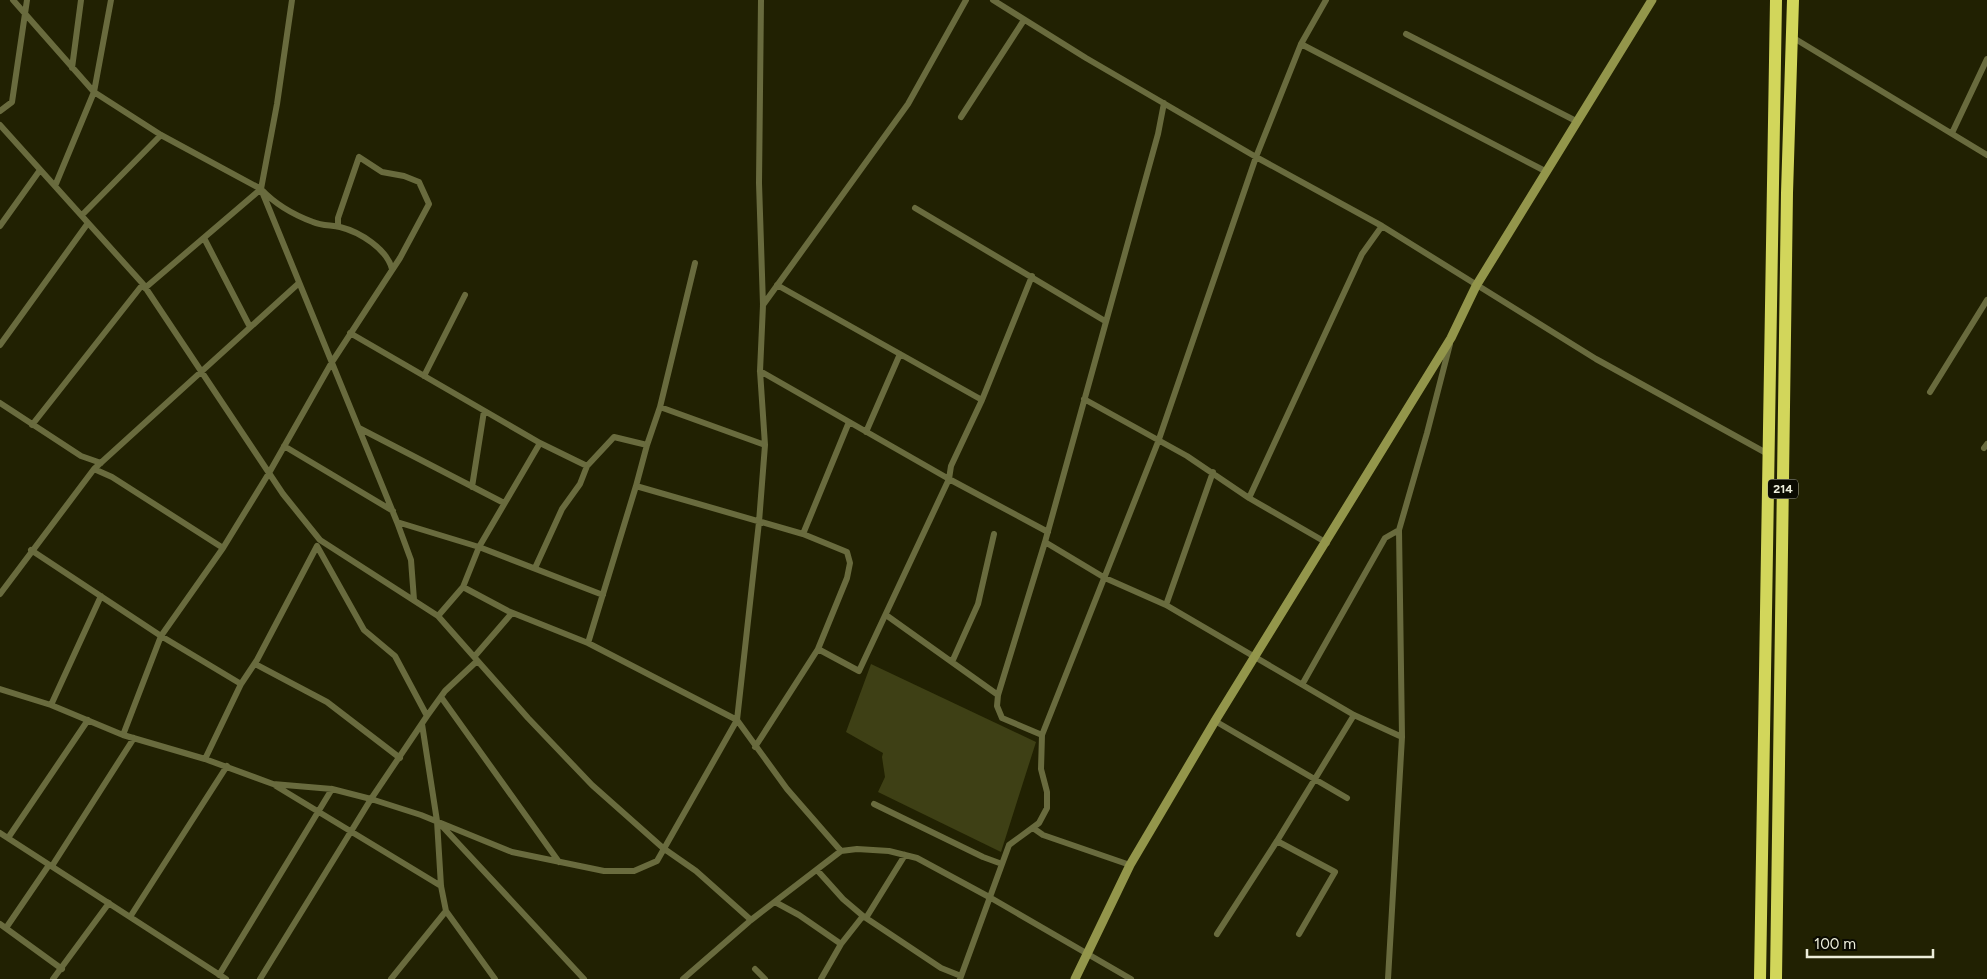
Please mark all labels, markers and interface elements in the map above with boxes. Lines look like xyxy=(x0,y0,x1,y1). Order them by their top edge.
road number: 214 xyxy=(1768,479,1798,498)
scale bar xyxy=(1807,926,1933,958)
text: 100 m xyxy=(1814,935,1856,953)

